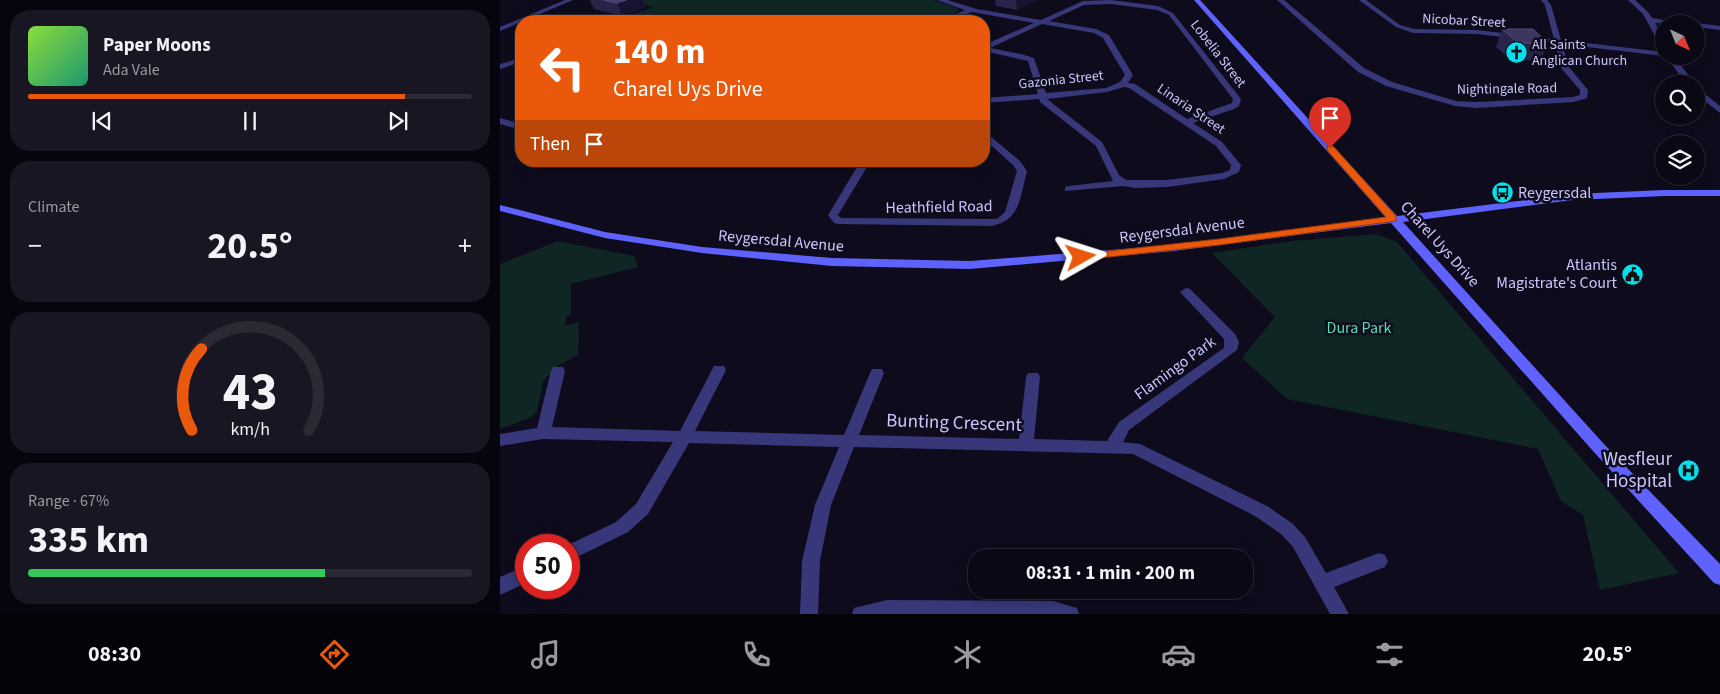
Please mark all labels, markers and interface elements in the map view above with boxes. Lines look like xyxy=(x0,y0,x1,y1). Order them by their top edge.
street label: Nicobar Street xyxy=(1422,9,1506,33)
north arrow xyxy=(1655,15,1705,65)
map controls xyxy=(1655,15,1705,185)
street label: Lobelia Street xyxy=(1185,16,1251,92)
text: 140 m xyxy=(613,27,705,77)
text: Paper Moons xyxy=(103,32,211,59)
icon: left xyxy=(530,35,595,100)
place label: All Saints Anglican Church xyxy=(1532,35,1627,71)
church icon: All Saints Anglican Church xyxy=(1504,41,1528,65)
text: Ada Vale xyxy=(103,59,160,81)
street label: Gazonia Street xyxy=(1018,66,1105,94)
text: Charel Uys Drive xyxy=(613,73,763,105)
button: search xyxy=(1655,75,1705,125)
street label: Nightingale Road xyxy=(1457,78,1557,100)
street label: Linaria Street xyxy=(1153,79,1229,139)
pin xyxy=(1309,97,1351,148)
icon: arrive xyxy=(1316,104,1344,132)
icon: previous xyxy=(88,107,116,135)
icon: pause xyxy=(236,107,264,135)
icon: next xyxy=(384,107,412,135)
icon: arrive xyxy=(580,130,608,158)
text: Then xyxy=(530,131,570,158)
button: layers xyxy=(1655,135,1705,185)
bus stop icon: Reygersdal xyxy=(1490,181,1514,205)
place label: Reygersdal xyxy=(1518,182,1591,204)
street label: Heathfield Road xyxy=(885,195,993,219)
text: Climate xyxy=(28,196,79,218)
street label: Charel Uys Drive xyxy=(1395,196,1485,292)
street label: Reygersdal Avenue xyxy=(1118,211,1246,249)
text: 20.5° xyxy=(207,219,293,273)
street label: Reygersdal Avenue xyxy=(717,225,845,257)
text: − xyxy=(28,226,42,266)
text: + xyxy=(458,226,472,266)
position arrow xyxy=(1054,230,1106,282)
place label: Atlantis Magistrate's Court xyxy=(1496,254,1618,294)
public building icon: Atlantis Magistrate's Court xyxy=(1621,262,1645,286)
park label: Dura Park xyxy=(1327,317,1392,339)
street label: Flamingo Park xyxy=(1130,331,1220,405)
text: 43 xyxy=(223,356,277,430)
street label: Bunting Crescent xyxy=(886,407,1023,439)
text: km/h xyxy=(230,417,270,442)
place label: Wesfleur Hospital xyxy=(1603,446,1672,495)
hospital icon: Wesfleur Hospital xyxy=(1676,458,1700,482)
text: Range · 67% xyxy=(28,490,109,512)
text: 335 km xyxy=(28,513,149,567)
speed limit sign: 50 xyxy=(515,534,580,599)
text: 08:31 · 1 min · 200 m xyxy=(1026,560,1195,587)
icon: directions xyxy=(317,637,352,672)
icon: music xyxy=(528,637,563,672)
icon: phone xyxy=(739,637,774,672)
icon: climate xyxy=(950,637,985,672)
icon: car xyxy=(1161,637,1196,672)
icon: filters xyxy=(1372,637,1407,672)
text: 08:30 xyxy=(88,638,141,670)
text: 20.5° xyxy=(1582,638,1632,670)

